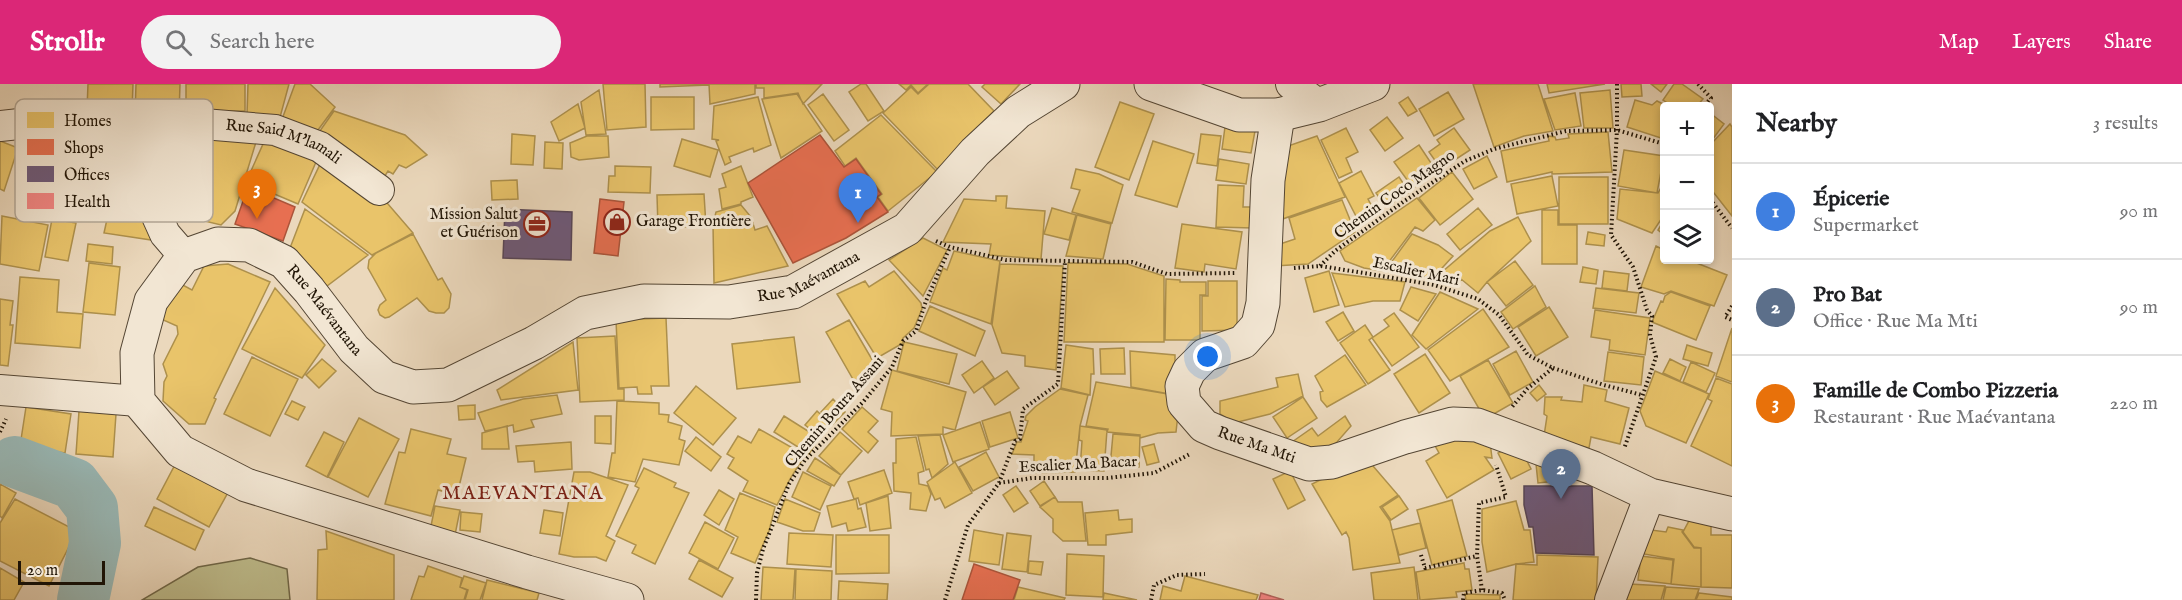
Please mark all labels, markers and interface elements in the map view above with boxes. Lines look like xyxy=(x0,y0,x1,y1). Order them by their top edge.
search box xyxy=(141,15,561,69)
text: Strollr xyxy=(30,25,105,60)
icon: search xyxy=(162,26,195,59)
text: Search here xyxy=(210,28,315,56)
text: Map xyxy=(1939,29,1979,56)
text: Layers xyxy=(2012,29,2071,56)
text: Share xyxy=(2104,29,2152,56)
legend xyxy=(15,99,213,222)
map controls xyxy=(1660,102,1714,264)
button: + xyxy=(1660,102,1714,156)
text: Nearby xyxy=(1756,107,1837,140)
text: 3 results xyxy=(2093,111,2158,136)
text: Homes xyxy=(64,112,112,132)
street label: Rue Said M'lamali xyxy=(225,116,345,169)
text: Shops xyxy=(64,139,104,159)
street label: Chemin Coco Magno xyxy=(1331,146,1460,244)
button: − xyxy=(1660,156,1714,210)
text: Offices xyxy=(64,166,110,186)
pin: 3 xyxy=(238,170,276,219)
pin: 1 xyxy=(838,174,878,223)
text: Épicerie xyxy=(1813,185,1889,213)
text: Health xyxy=(64,193,111,213)
text: 1 xyxy=(1772,199,1779,224)
text: 90 m xyxy=(2120,199,2158,224)
place label: Mission Salut et Guérison xyxy=(429,205,519,243)
shop icon: Garage Frontière xyxy=(602,207,632,237)
office icon: Mission Salut et Guérison xyxy=(522,209,552,239)
button: layers xyxy=(1660,210,1714,264)
place label: Garage Frontière xyxy=(636,212,751,232)
text: Supermarket xyxy=(1813,213,1919,238)
street label: Rue Maévantana xyxy=(756,247,863,307)
street label: Escalier Mari xyxy=(1371,253,1461,291)
street label: Rue Maévantana xyxy=(281,261,366,361)
text: Pro Bat xyxy=(1813,281,1882,309)
text: 2 xyxy=(1771,295,1780,320)
text: 90 m xyxy=(2120,295,2158,320)
text: Office · Rue Ma Mti xyxy=(1813,309,1978,334)
your location xyxy=(1193,342,1222,371)
street label: Chemin Boura Assani xyxy=(781,352,889,472)
text: Famille de Combo Pizzeria xyxy=(1813,377,2058,405)
text: 3 xyxy=(1772,391,1779,416)
text: 220 m xyxy=(2110,391,2158,416)
text: Restaurant · Rue Maévantana xyxy=(1813,405,2055,430)
street label: Rue Ma Mti xyxy=(1215,423,1298,468)
pin: 2 xyxy=(1542,450,1580,499)
street label: Escalier Ma Bacar xyxy=(1018,452,1138,478)
district label: MAEVANTANA xyxy=(442,481,604,506)
scale bar xyxy=(18,558,105,586)
text: 20 m xyxy=(27,561,58,581)

